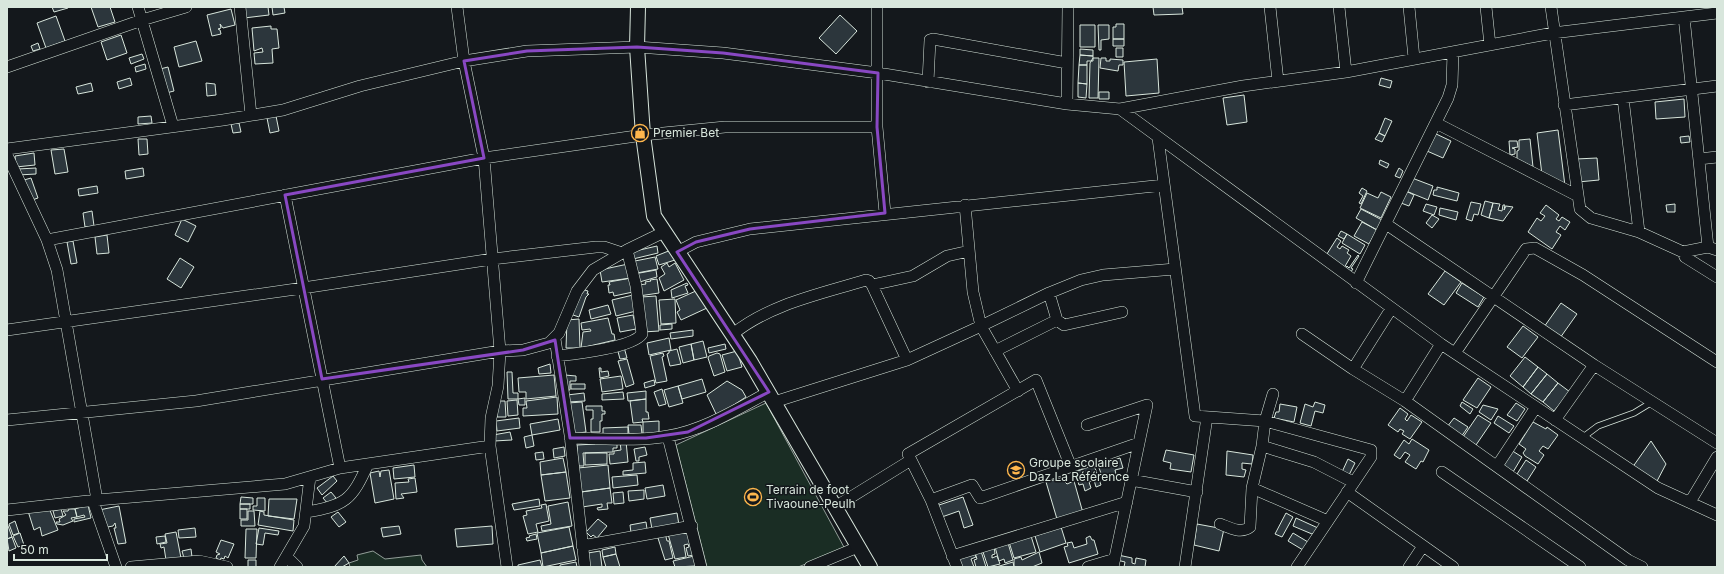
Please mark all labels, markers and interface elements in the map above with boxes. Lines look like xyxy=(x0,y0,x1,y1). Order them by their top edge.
shop icon: Premier Bet xyxy=(630,123,650,143)
place label: Premier Bet xyxy=(653,125,719,140)
place label: Groupe scolaire Daz La Référence xyxy=(1029,455,1129,484)
school or university icon: Groupe scolaire Daz La Référence xyxy=(1006,460,1026,480)
place label: Terrain de foot Tivaoune-Peulh xyxy=(766,482,856,511)
sports icon: Terrain de foot Tivaoune-Peulh xyxy=(743,487,763,507)
scale bar xyxy=(14,536,107,562)
text: 50 m xyxy=(20,542,49,557)

